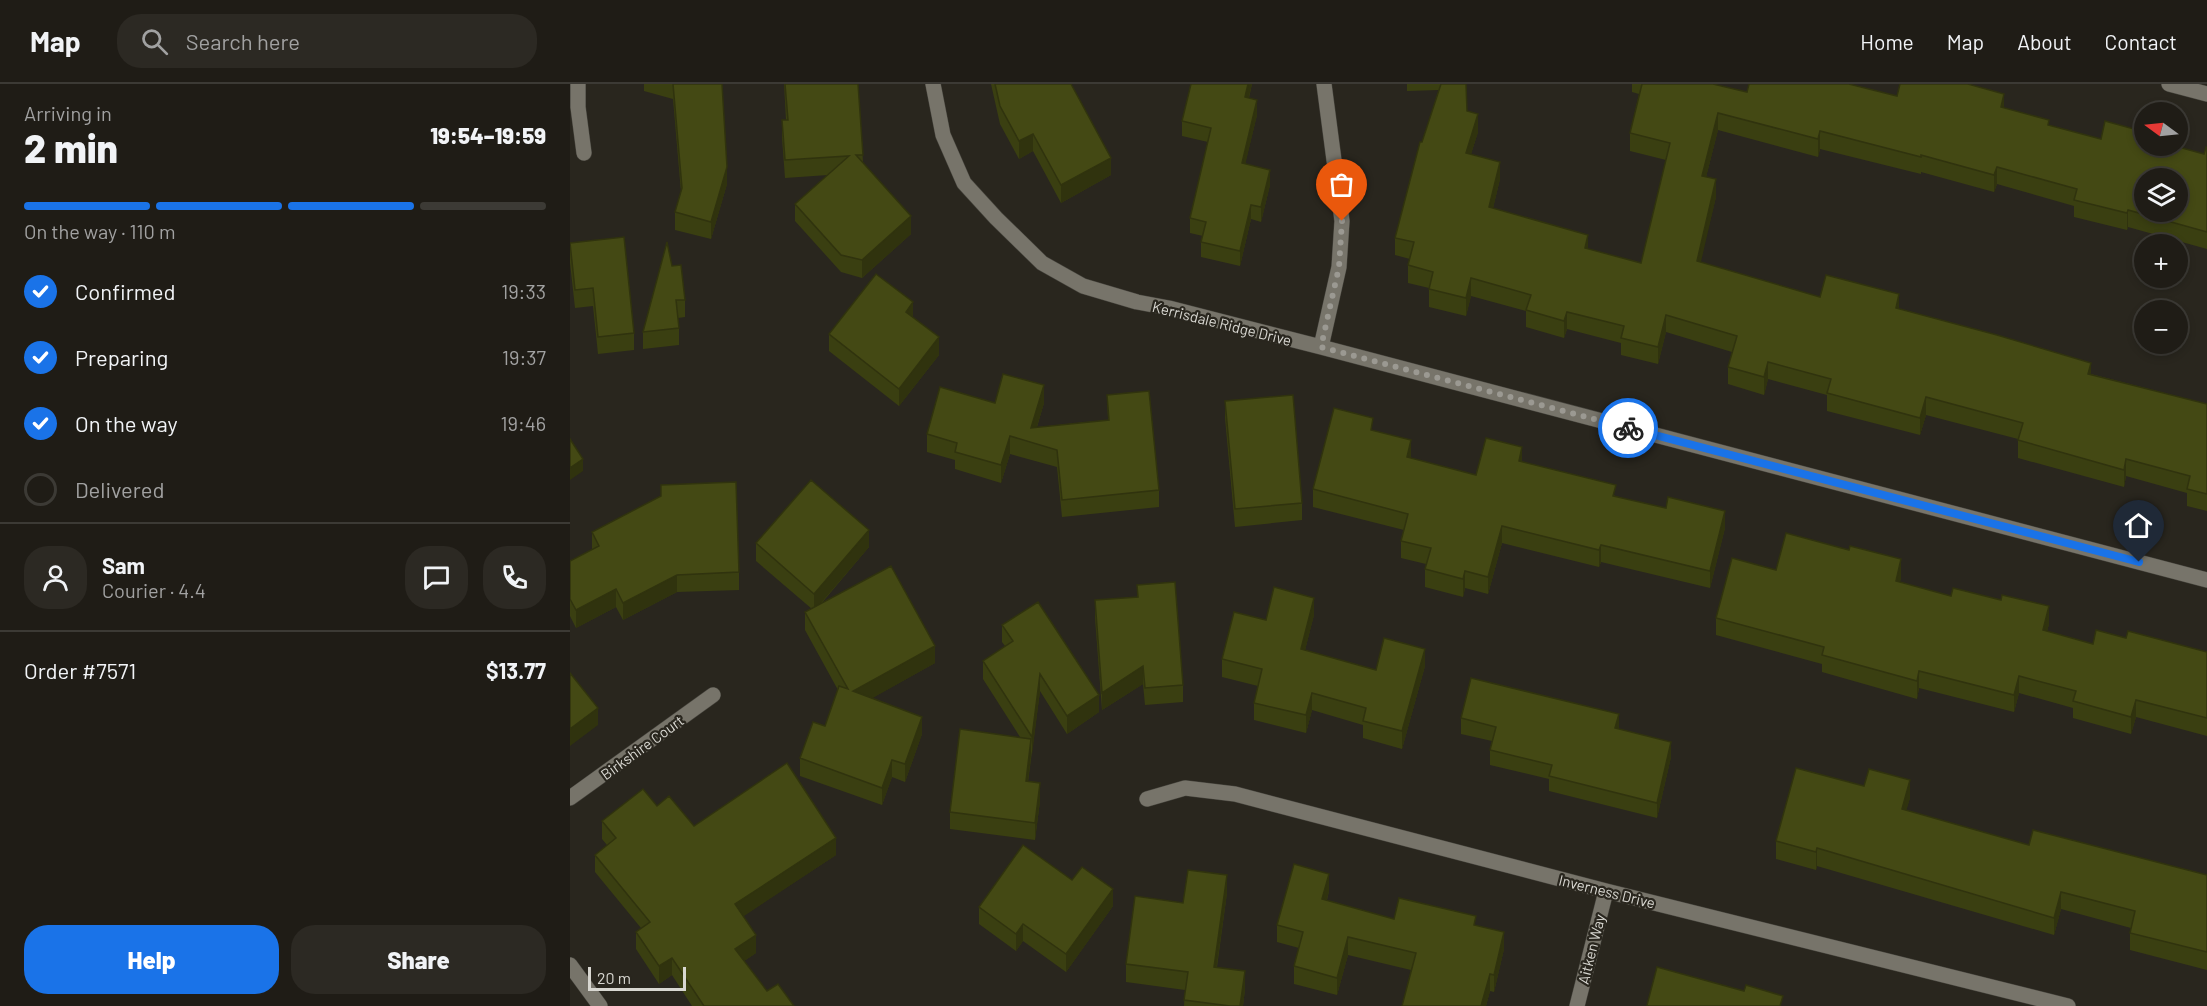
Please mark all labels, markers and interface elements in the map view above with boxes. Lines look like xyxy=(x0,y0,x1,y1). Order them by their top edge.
search box xyxy=(117,14,537,68)
text: Map xyxy=(30,24,81,58)
icon: search xyxy=(138,25,171,58)
text: Search here xyxy=(186,28,300,54)
text: Home xyxy=(1860,29,1914,54)
text: Map xyxy=(1947,29,1984,54)
text: About xyxy=(2017,29,2072,54)
text: Contact xyxy=(2105,29,2177,54)
text: Arriving in xyxy=(24,101,112,125)
north arrow xyxy=(2134,102,2188,156)
map controls xyxy=(2134,102,2188,354)
text: 19:54–19:59 xyxy=(430,122,546,148)
text: 2 min xyxy=(24,124,118,171)
pin xyxy=(1316,159,1367,221)
icon: bag xyxy=(1325,168,1358,201)
button: layers xyxy=(2134,168,2188,222)
text: On the way · 110 m xyxy=(24,219,175,243)
button: + xyxy=(2134,234,2188,288)
icon: check xyxy=(24,275,57,308)
text: Confirmed xyxy=(75,278,175,304)
text: 19:33 xyxy=(501,279,546,303)
street label: Kerrisdale Ridge Drive xyxy=(1151,297,1293,349)
button: − xyxy=(2134,300,2188,354)
icon: check xyxy=(24,341,57,374)
text: Preparing xyxy=(75,344,168,370)
text: 19:37 xyxy=(502,345,546,369)
courier xyxy=(1598,398,1658,458)
icon: check xyxy=(24,407,57,440)
text: On the way xyxy=(75,410,178,436)
text: 19:46 xyxy=(500,411,546,435)
icon: bike xyxy=(1612,412,1645,445)
text: Delivered xyxy=(75,476,164,502)
pin xyxy=(2113,500,2164,562)
icon: home xyxy=(2122,509,2155,542)
button: person xyxy=(24,546,87,609)
button: chat xyxy=(405,546,468,609)
button: phone xyxy=(483,546,546,609)
text: Sam xyxy=(102,552,145,578)
text: Courier · 4.4 xyxy=(102,578,206,602)
text: Order #7571 xyxy=(24,657,136,683)
text: $13.77 xyxy=(486,657,546,683)
street label: Birkshire Court xyxy=(597,711,687,783)
street label: Inverness Drive xyxy=(1557,870,1657,912)
street label: Aitken Way xyxy=(1574,912,1608,986)
button: Help xyxy=(24,925,279,994)
button: Share xyxy=(291,925,546,994)
scale bar xyxy=(588,964,686,992)
text: 20 m xyxy=(597,968,631,987)

